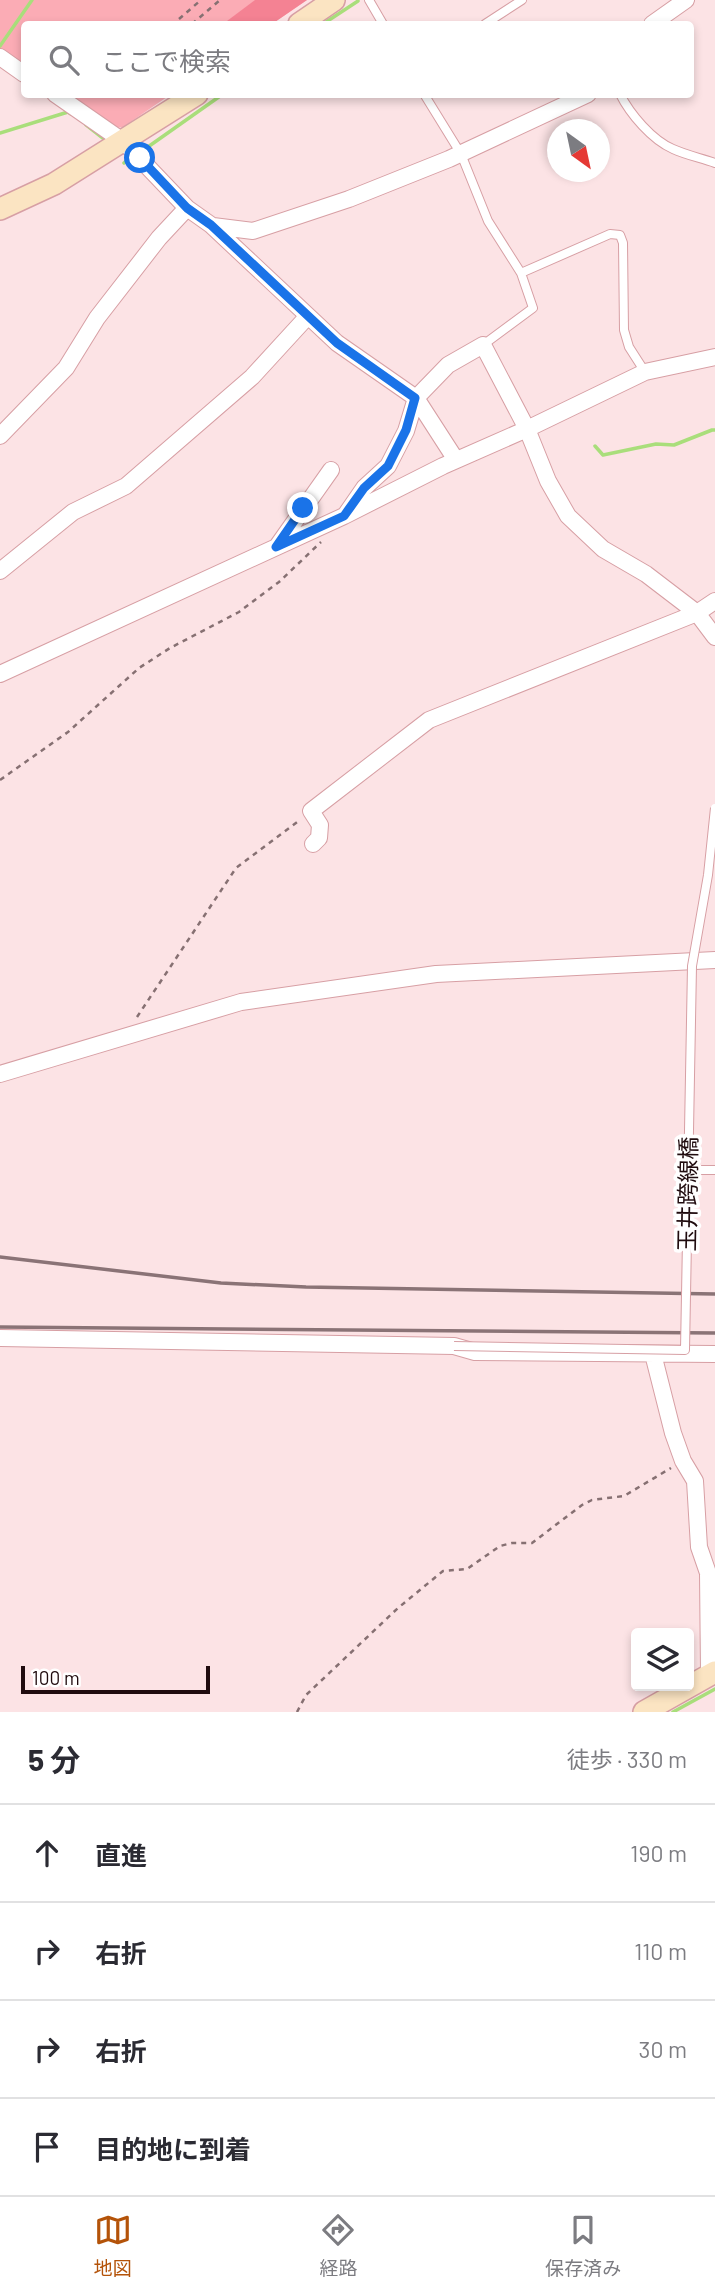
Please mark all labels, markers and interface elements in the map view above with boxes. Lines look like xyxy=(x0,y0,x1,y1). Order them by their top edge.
search box xyxy=(21,21,694,98)
icon: search xyxy=(45,41,83,79)
text: ここで検索 xyxy=(101,45,231,76)
north arrow xyxy=(547,119,610,182)
route start xyxy=(124,142,155,173)
route end xyxy=(287,492,318,523)
street label: 玉井跨線橋 xyxy=(672,1136,702,1252)
map controls xyxy=(631,1628,694,1691)
button: layers xyxy=(631,1628,694,1691)
scale bar xyxy=(21,1663,210,1695)
text: 100 m xyxy=(32,1666,80,1689)
text: 5 分 xyxy=(28,1741,80,1777)
text: 徒歩 · 330 m xyxy=(567,1745,687,1773)
icon: ahead xyxy=(28,1834,66,1872)
text: 直進 xyxy=(95,1839,147,1870)
text: 190 m xyxy=(630,1839,687,1867)
icon: right xyxy=(28,1932,66,1970)
text: 右折 xyxy=(95,1937,147,1968)
text: 110 m xyxy=(634,1937,687,1965)
icon: right xyxy=(28,2030,66,2068)
text: 右折 xyxy=(95,2035,147,2066)
text: 30 m xyxy=(639,2035,687,2063)
icon: arrive xyxy=(28,2128,66,2166)
text: 目的地に到着 xyxy=(95,2133,251,2164)
tab: 地図 xyxy=(94,2211,132,2280)
tab: 経路 xyxy=(319,2211,357,2280)
tab: 保存済み xyxy=(545,2211,621,2280)

